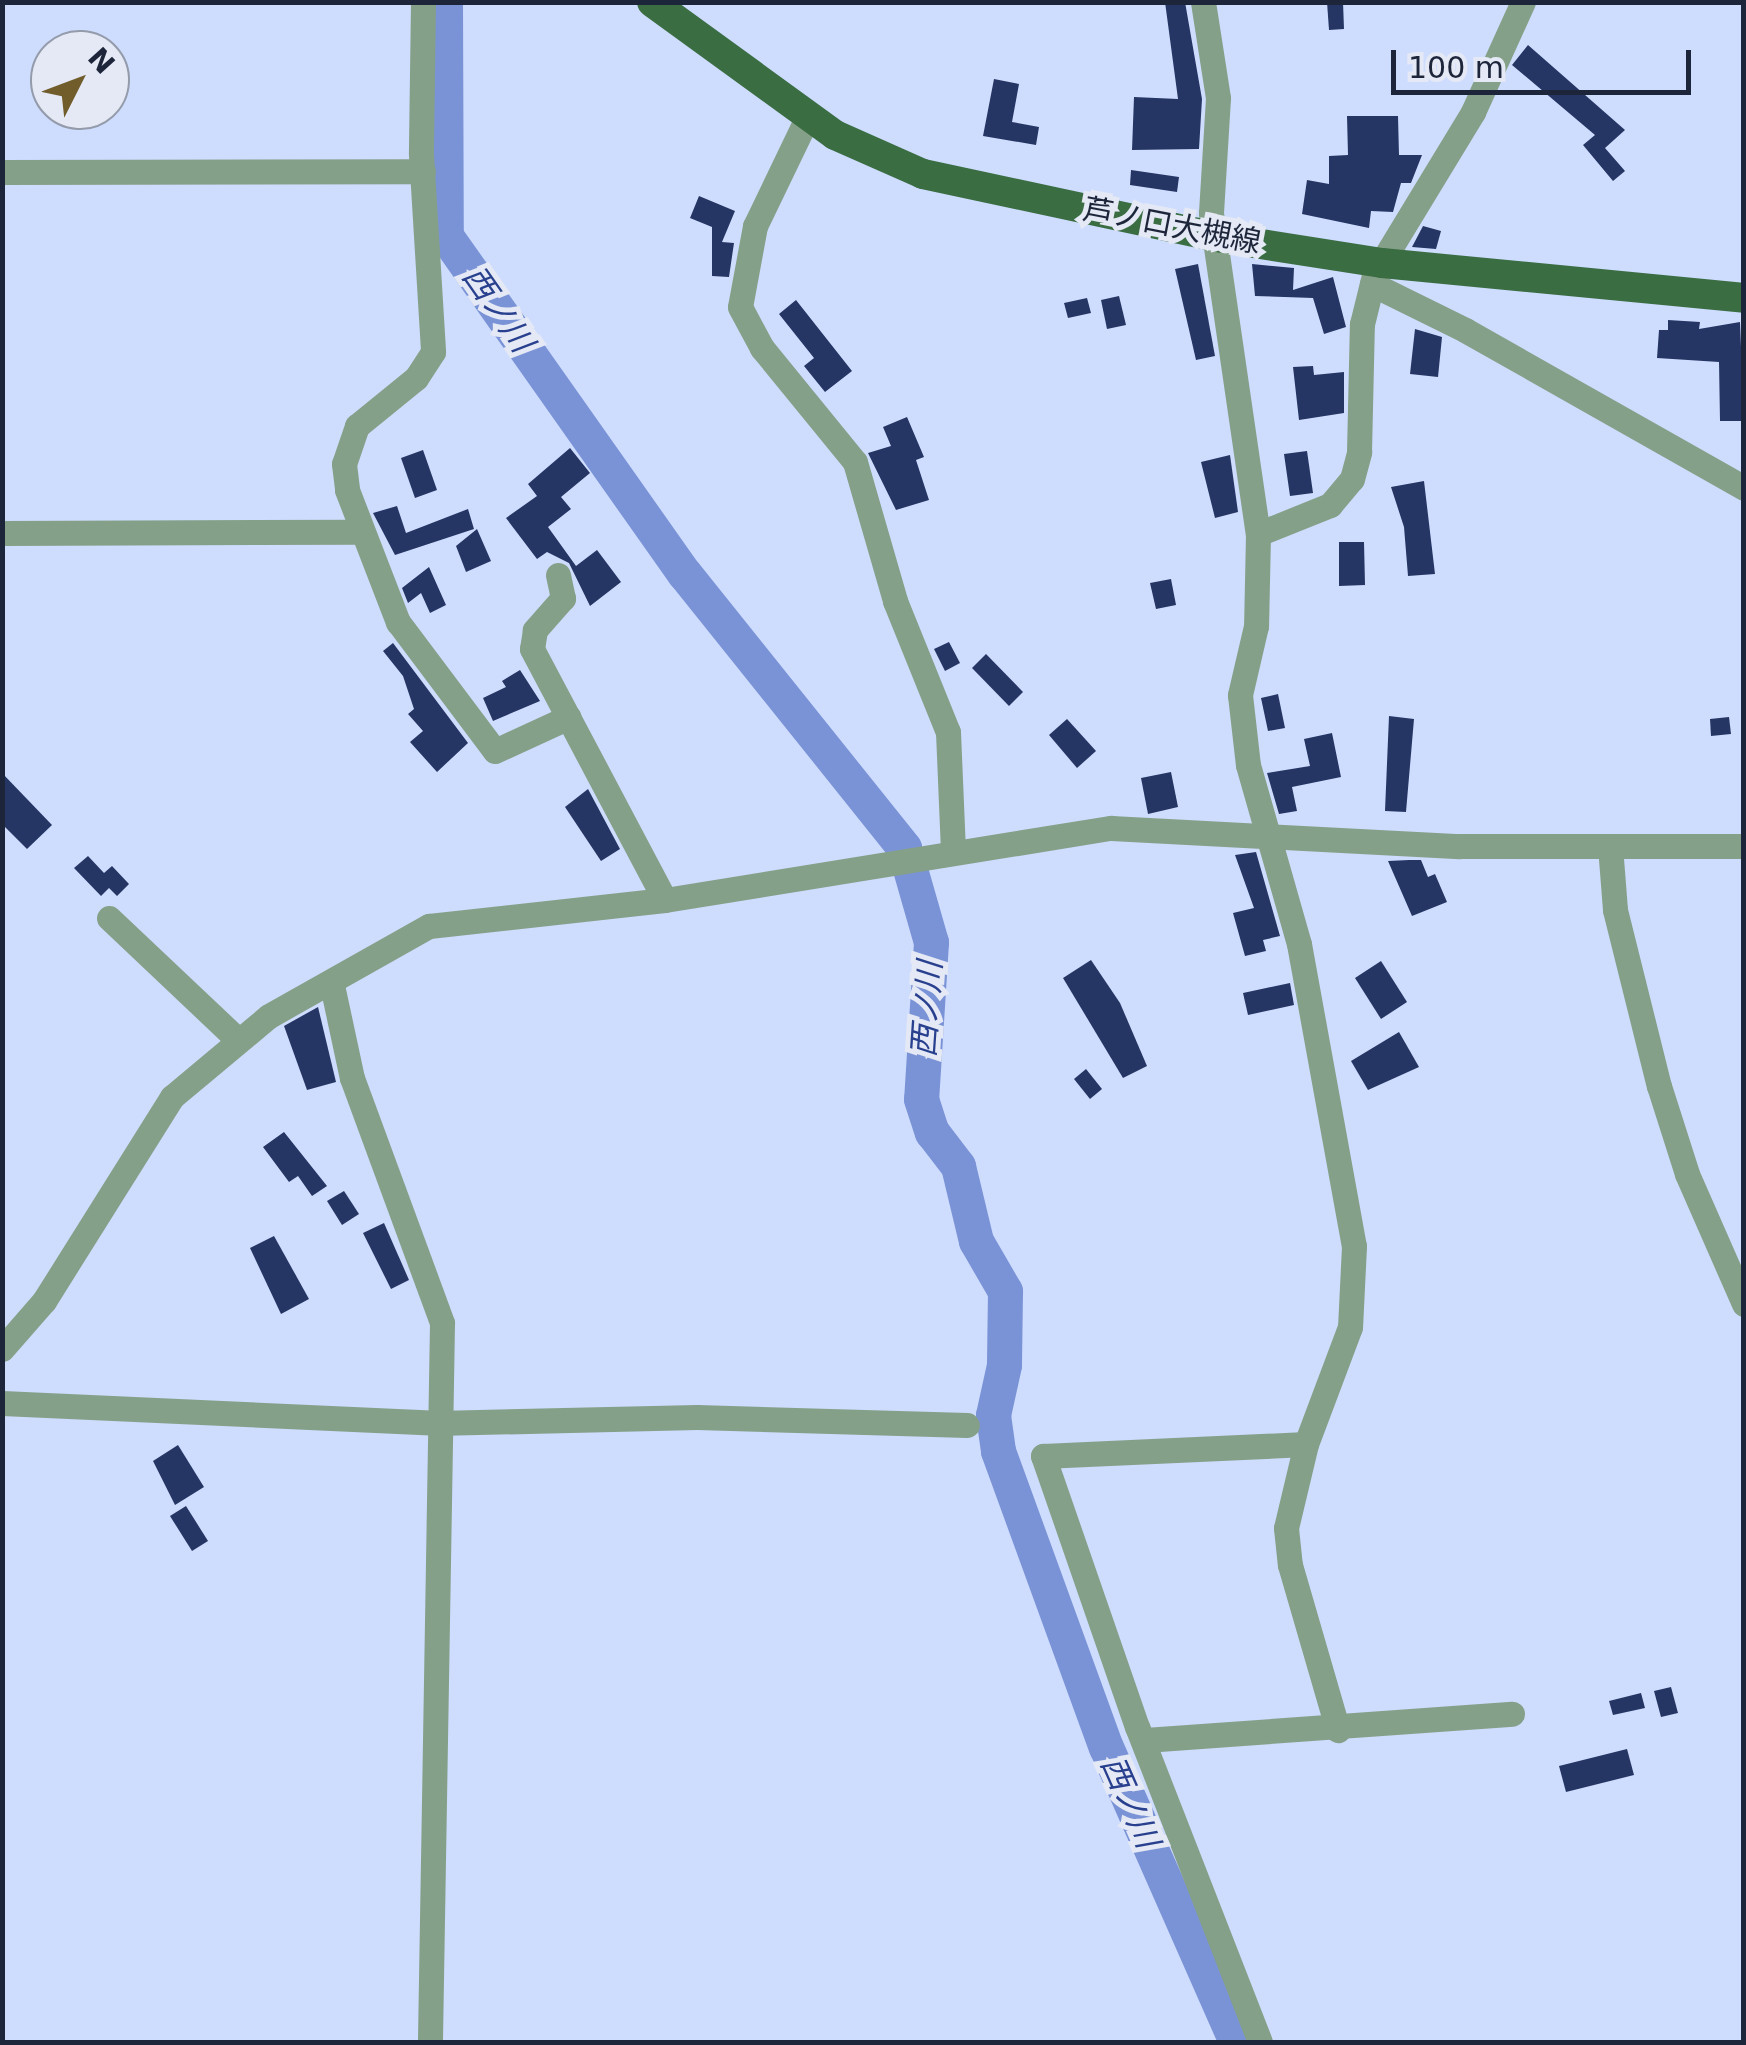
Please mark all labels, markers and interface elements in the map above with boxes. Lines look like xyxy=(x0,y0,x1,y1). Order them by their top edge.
north arrow xyxy=(30,30,130,130)
scale bar xyxy=(1396,30,1696,92)
text: N xyxy=(81,41,121,81)
text: 100 m xyxy=(1408,50,1504,85)
street label: 芦ノ口大槻線 xyxy=(1080,191,1264,261)
water label: 西ノ川 xyxy=(455,259,541,359)
water label: 西ノ川 xyxy=(904,960,950,1058)
water label: 西ノ川 xyxy=(1093,1750,1167,1854)

